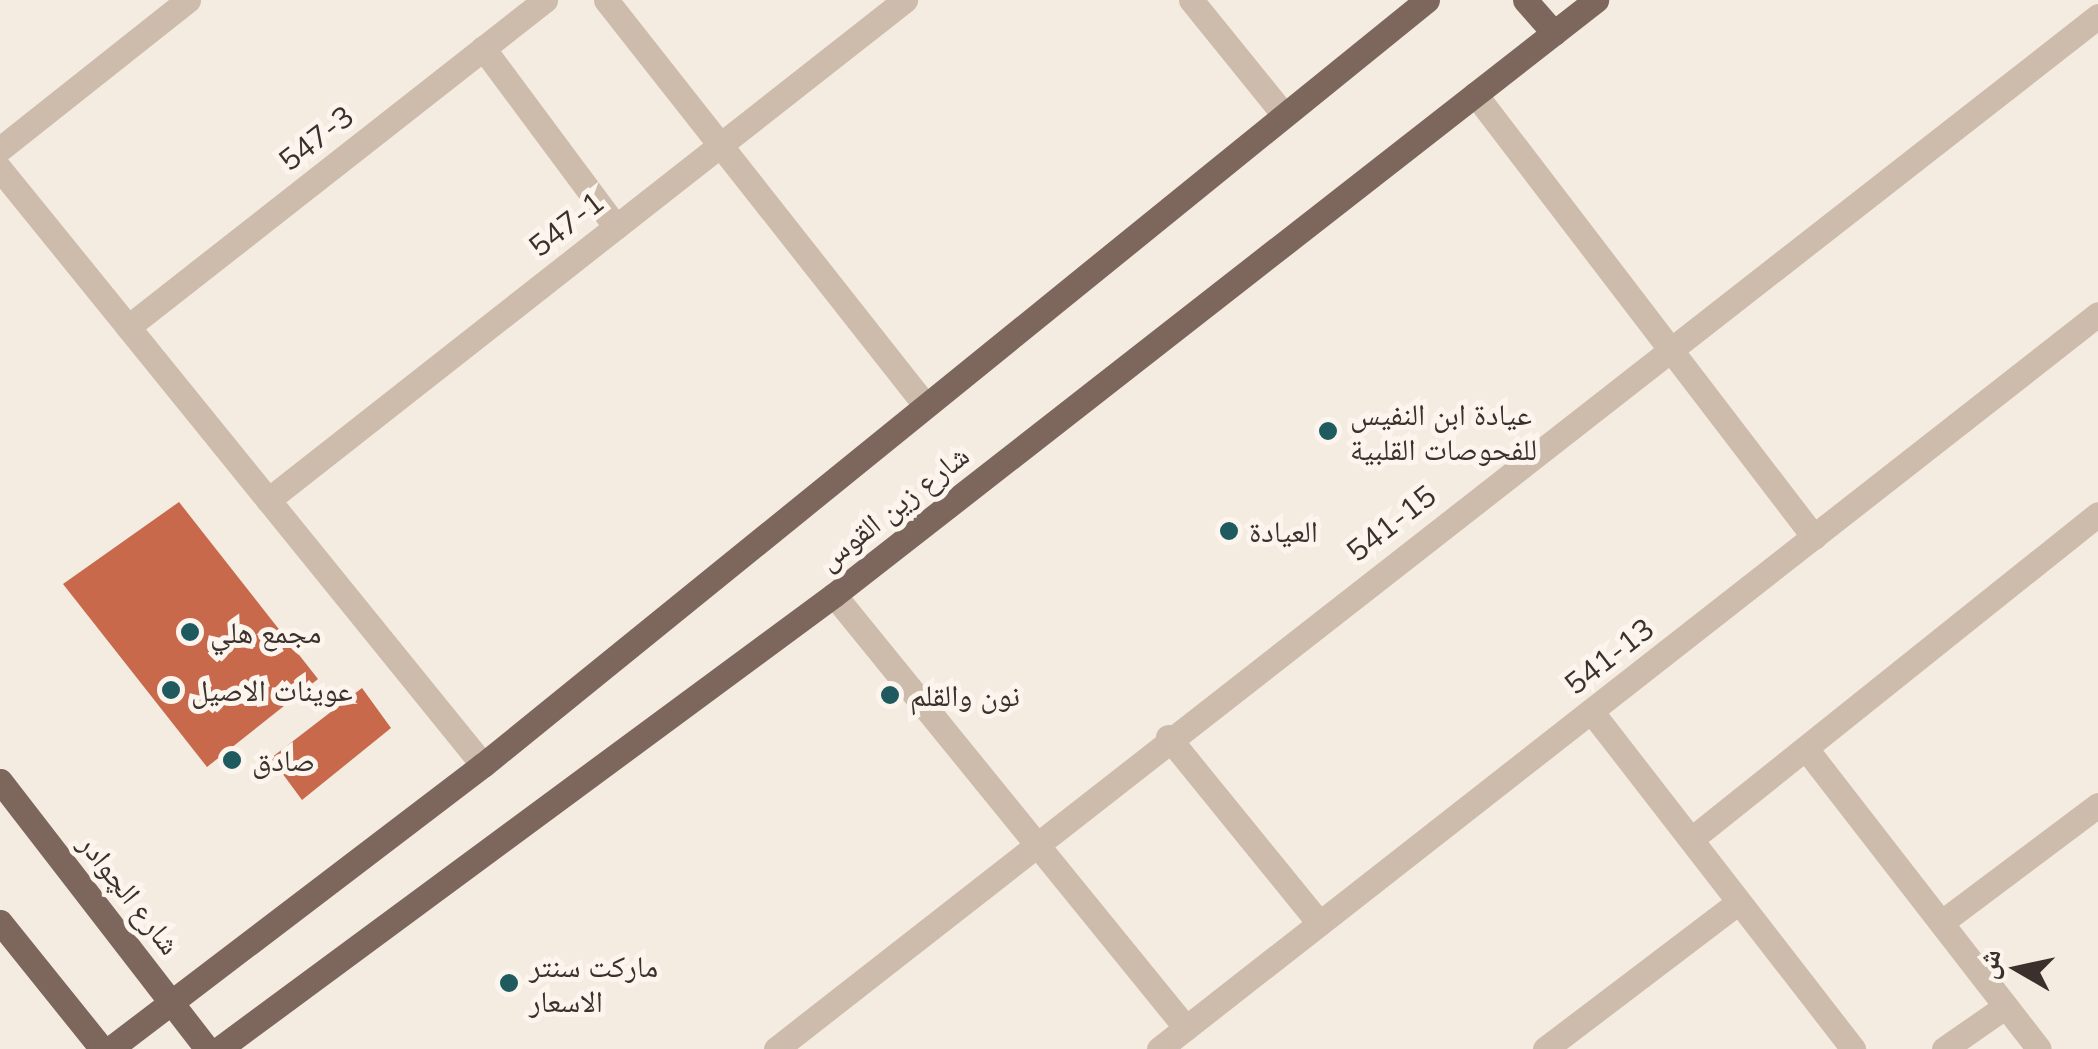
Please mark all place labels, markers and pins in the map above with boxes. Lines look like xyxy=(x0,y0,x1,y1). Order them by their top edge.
place label: عيادة ابن النفيس للفحوصات القلبية xyxy=(1350,396,1537,466)
marker: عيادة ابن النفيس للفحوصات القلبية xyxy=(1315,418,1341,444)
place label: العيادة xyxy=(1249,513,1318,549)
marker: العيادة xyxy=(1218,520,1240,542)
place label: مجمع هلي xyxy=(210,614,321,650)
marker: مجمع هلي xyxy=(179,621,201,643)
place label: عوينات الاصيل xyxy=(191,672,353,708)
place label: نون والقلم xyxy=(910,677,1020,713)
marker: عوينات الاصيل xyxy=(160,679,182,701)
marker: نون والقلم xyxy=(879,684,901,706)
place label: صادق xyxy=(252,742,315,778)
marker: صادق xyxy=(221,749,243,771)
place label: ماركت سنتر الاسعار xyxy=(529,948,658,1018)
marker: ماركت سنتر الاسعار xyxy=(498,972,520,994)

